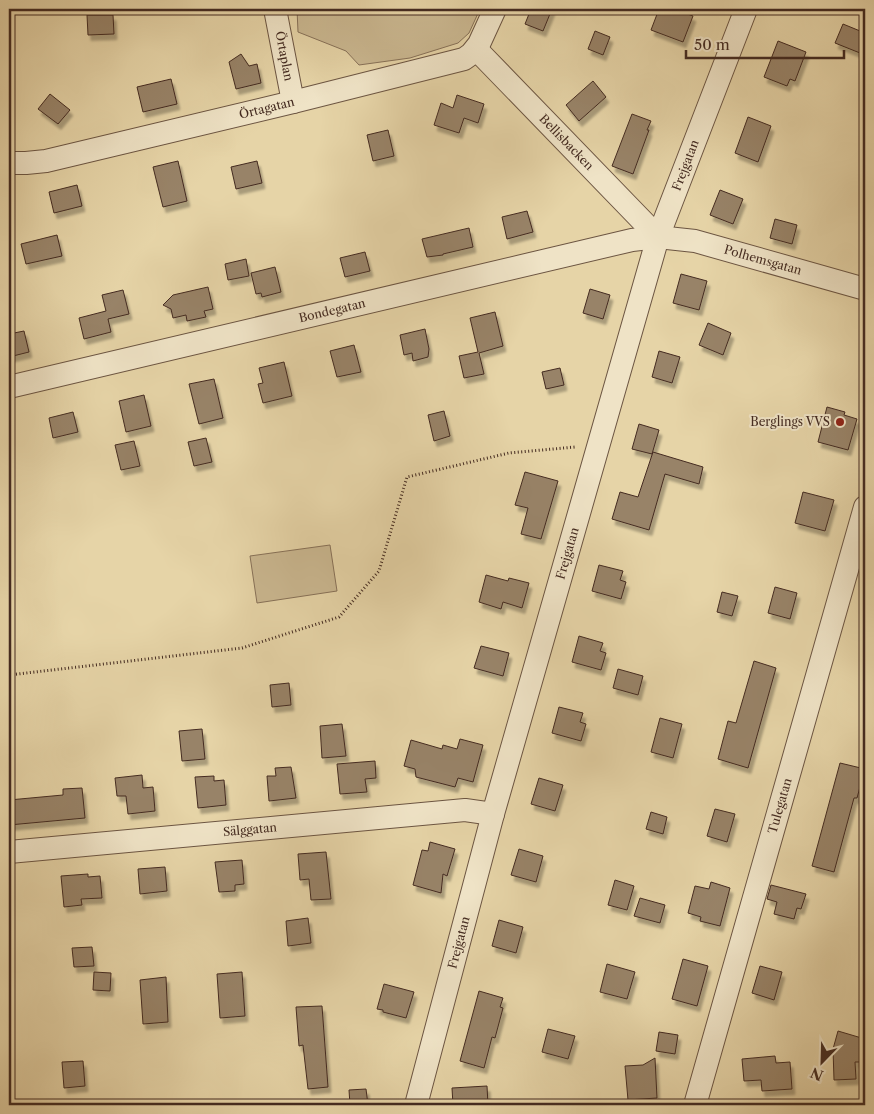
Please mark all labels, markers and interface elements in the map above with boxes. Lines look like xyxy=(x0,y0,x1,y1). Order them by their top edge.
scale bar xyxy=(686,28,844,60)
street label: Örtaplan xyxy=(272,30,297,83)
text: 50 m xyxy=(694,35,730,54)
street label: Örtagatan xyxy=(237,94,296,122)
street label: Bellisbacken xyxy=(536,111,597,173)
street label: Frejgatan xyxy=(669,137,702,193)
street label: Polhemsgatan xyxy=(722,242,804,278)
street label: Bondegatan xyxy=(297,295,367,325)
place label: Berglings VVS xyxy=(750,414,830,429)
marker: Berglings VVS xyxy=(834,416,846,428)
street label: Frejgatan xyxy=(552,525,582,581)
street label: Tulegatan xyxy=(765,776,795,835)
street label: Sälggatan xyxy=(222,819,278,839)
street label: Frejgatan xyxy=(444,914,473,970)
north arrow xyxy=(796,1036,846,1086)
text: N xyxy=(808,1063,826,1085)

